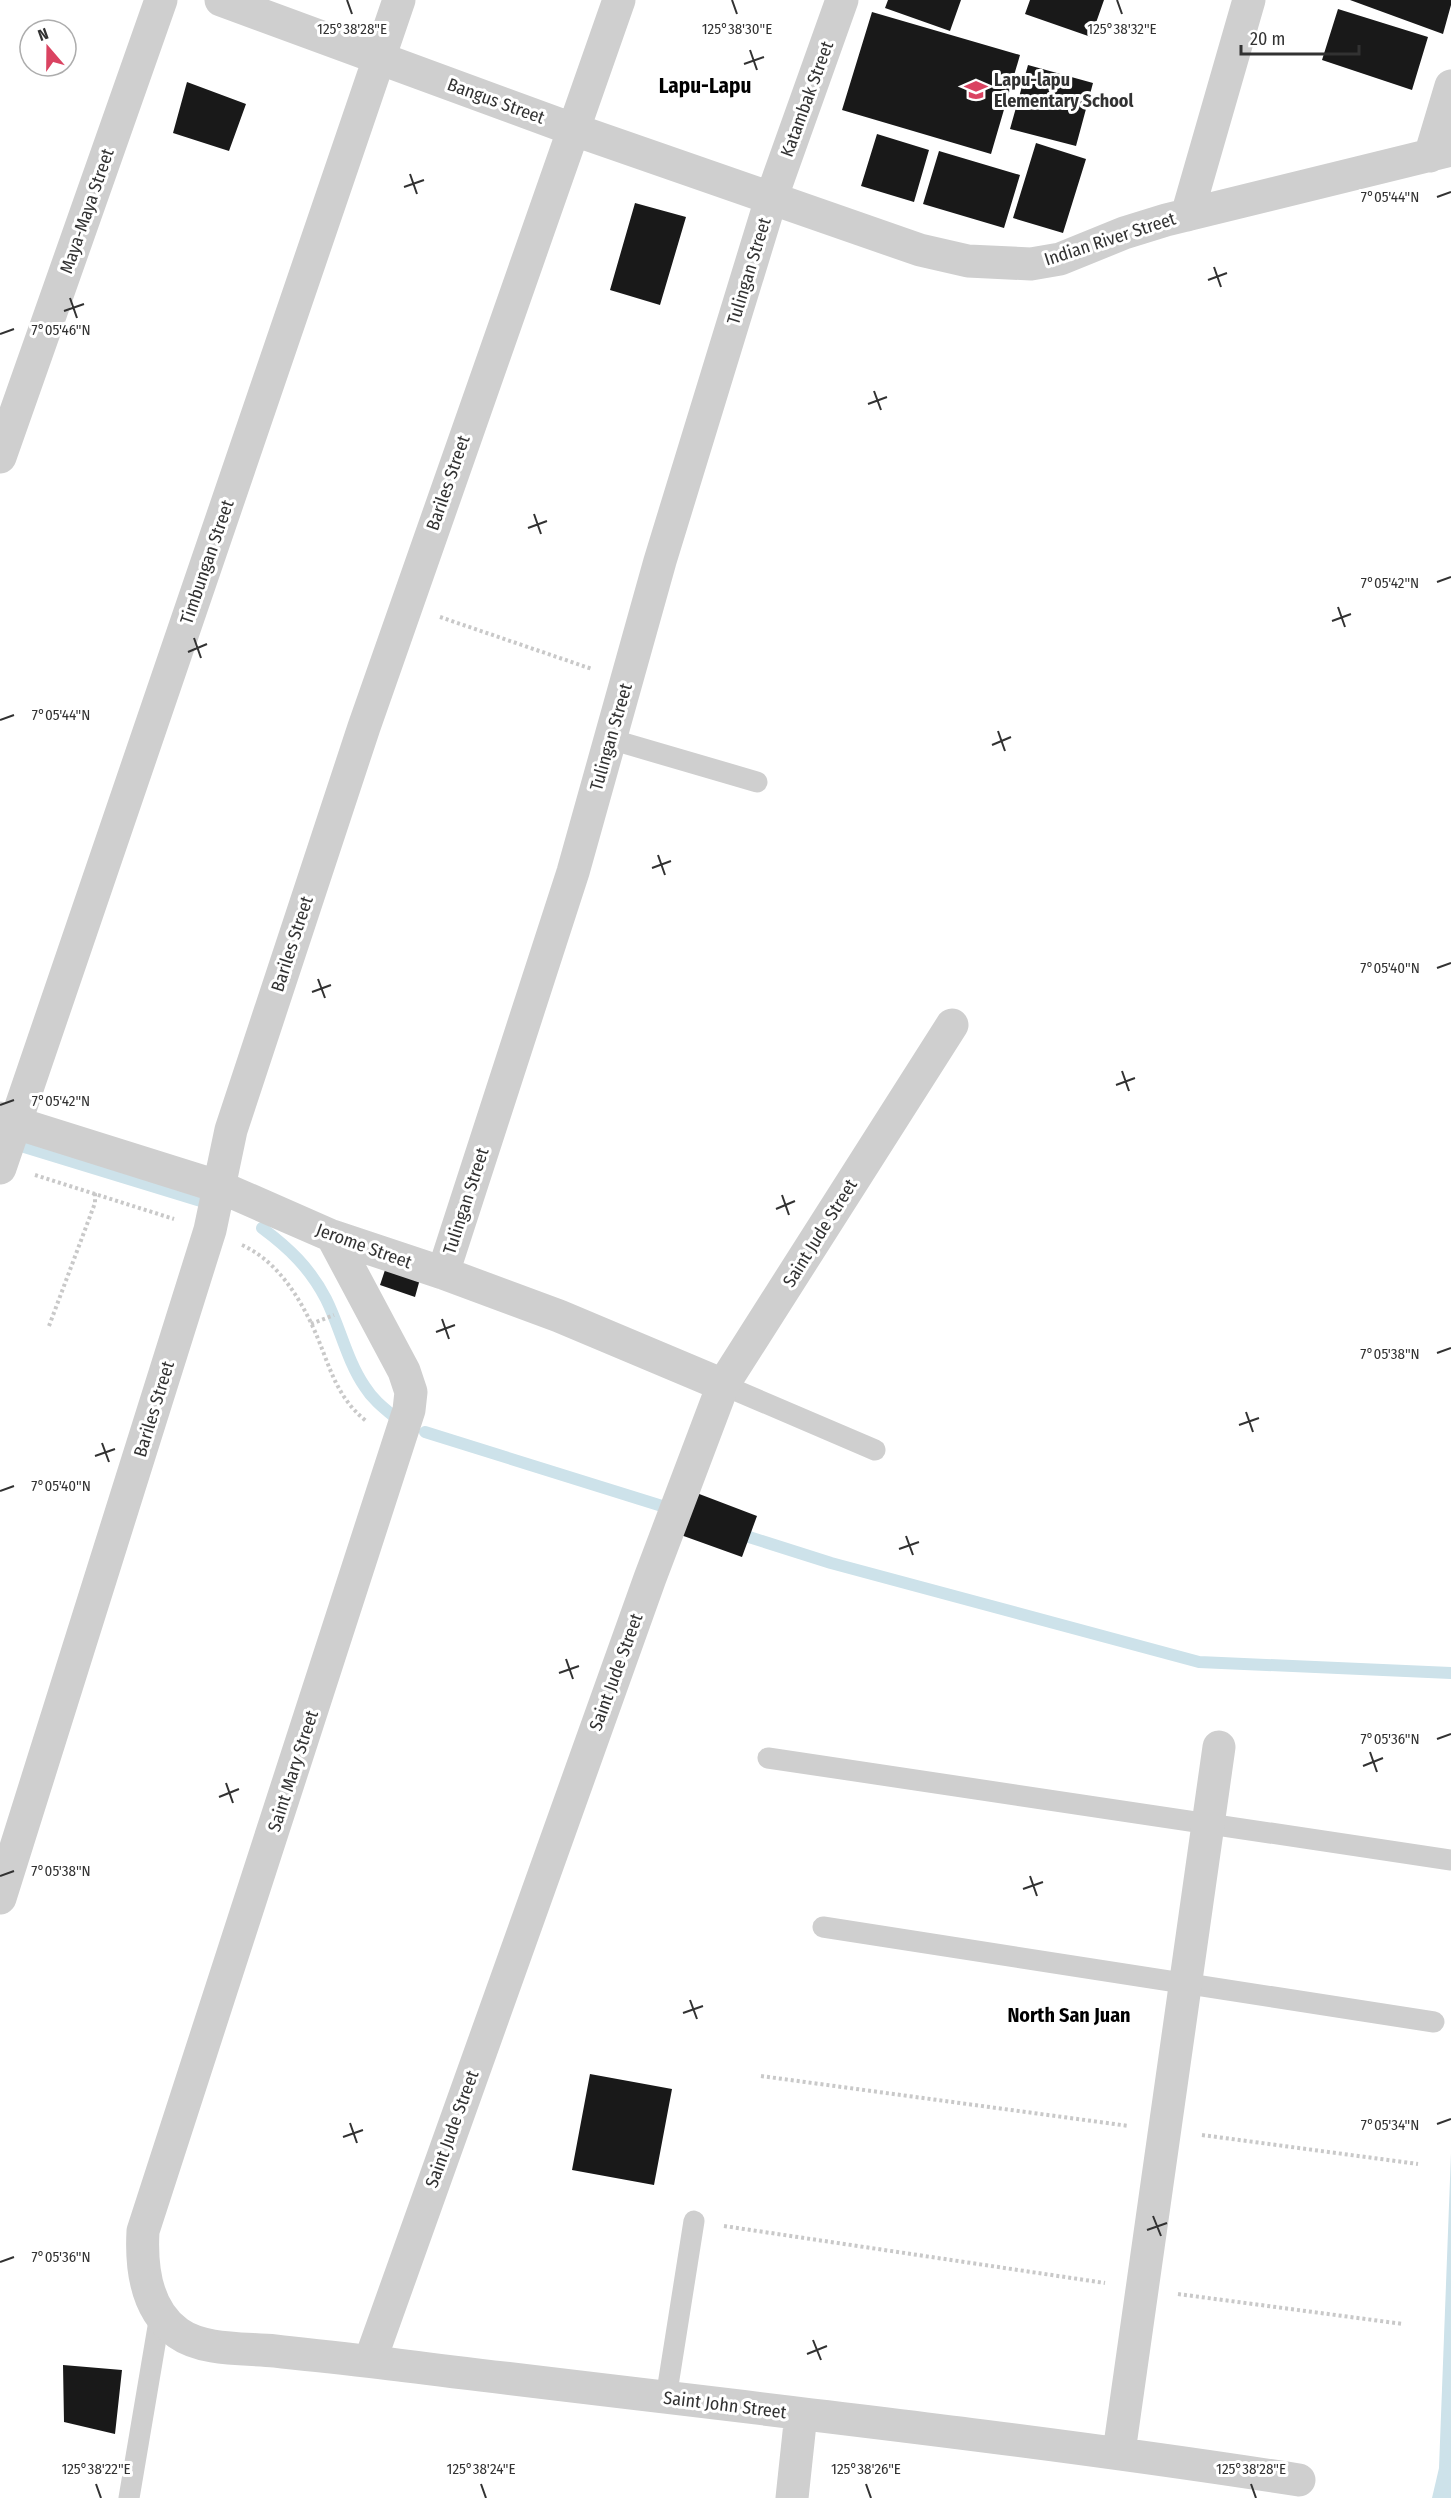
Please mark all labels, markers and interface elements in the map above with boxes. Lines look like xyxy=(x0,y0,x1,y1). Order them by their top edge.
north arrow xyxy=(18,18,78,78)
scale bar xyxy=(1241,18,1360,56)
text: 125°38'28"E xyxy=(317,20,387,38)
text: 125°38'30"E xyxy=(702,20,772,38)
text: 125°38'32"E xyxy=(1087,20,1157,38)
text: N xyxy=(35,24,51,45)
text: 20 m xyxy=(1250,28,1285,50)
street label: Katambak Street xyxy=(776,38,838,160)
place label: Lapu-lapu Elementary School xyxy=(994,69,1133,112)
street label: Bangus Street xyxy=(444,73,548,129)
district label: Lapu-Lapu xyxy=(659,73,751,99)
school or university icon: Lapu-lapu Elementary School xyxy=(963,77,989,103)
street label: Maya-Maya Street xyxy=(55,145,119,276)
text: 7°05'44"N xyxy=(1361,188,1419,206)
street label: Indian River Street xyxy=(1042,207,1179,271)
street label: Tulingan Street xyxy=(722,215,776,327)
text: 7°05'46"N xyxy=(31,321,91,339)
street label: Bariles Street xyxy=(421,432,475,533)
street label: Timbungan Street xyxy=(175,497,239,627)
text: 7°05'42"N xyxy=(1361,574,1419,592)
street label: Tulingan Street xyxy=(585,681,637,793)
text: 7°05'44"N xyxy=(32,706,90,724)
street label: Bariles Street xyxy=(266,893,318,995)
text: 7°05'40"N xyxy=(1360,959,1420,977)
text: 7°05'42"N xyxy=(32,1092,90,1110)
street label: Tulingan Street xyxy=(438,1145,494,1257)
street label: Saint Jude Street xyxy=(778,1175,862,1291)
street label: Jerome Street xyxy=(313,1219,415,1274)
text: 7°05'38"N xyxy=(1360,1345,1420,1363)
street label: Bariles Street xyxy=(129,1358,179,1460)
text: 7°05'40"N xyxy=(31,1477,91,1495)
street label: Saint Jude Street xyxy=(585,1610,647,1734)
street label: Saint Mary Street xyxy=(263,1707,323,1834)
text: 7°05'36"N xyxy=(1360,1730,1420,1748)
text: 7°05'38"N xyxy=(31,1862,91,1880)
district label: North San Juan xyxy=(1007,2003,1131,2027)
street label: Saint Jude Street xyxy=(421,2067,483,2191)
text: 7°05'34"N xyxy=(1361,2116,1419,2134)
text: 7°05'36"N xyxy=(31,2248,91,2266)
street label: Saint John Street xyxy=(662,2387,788,2423)
text: 125°38'22"E xyxy=(61,2460,131,2478)
text: 125°38'24"E xyxy=(447,2460,515,2478)
text: 125°38'26"E xyxy=(831,2460,901,2478)
text: 125°38'28"E xyxy=(1216,2460,1286,2478)

